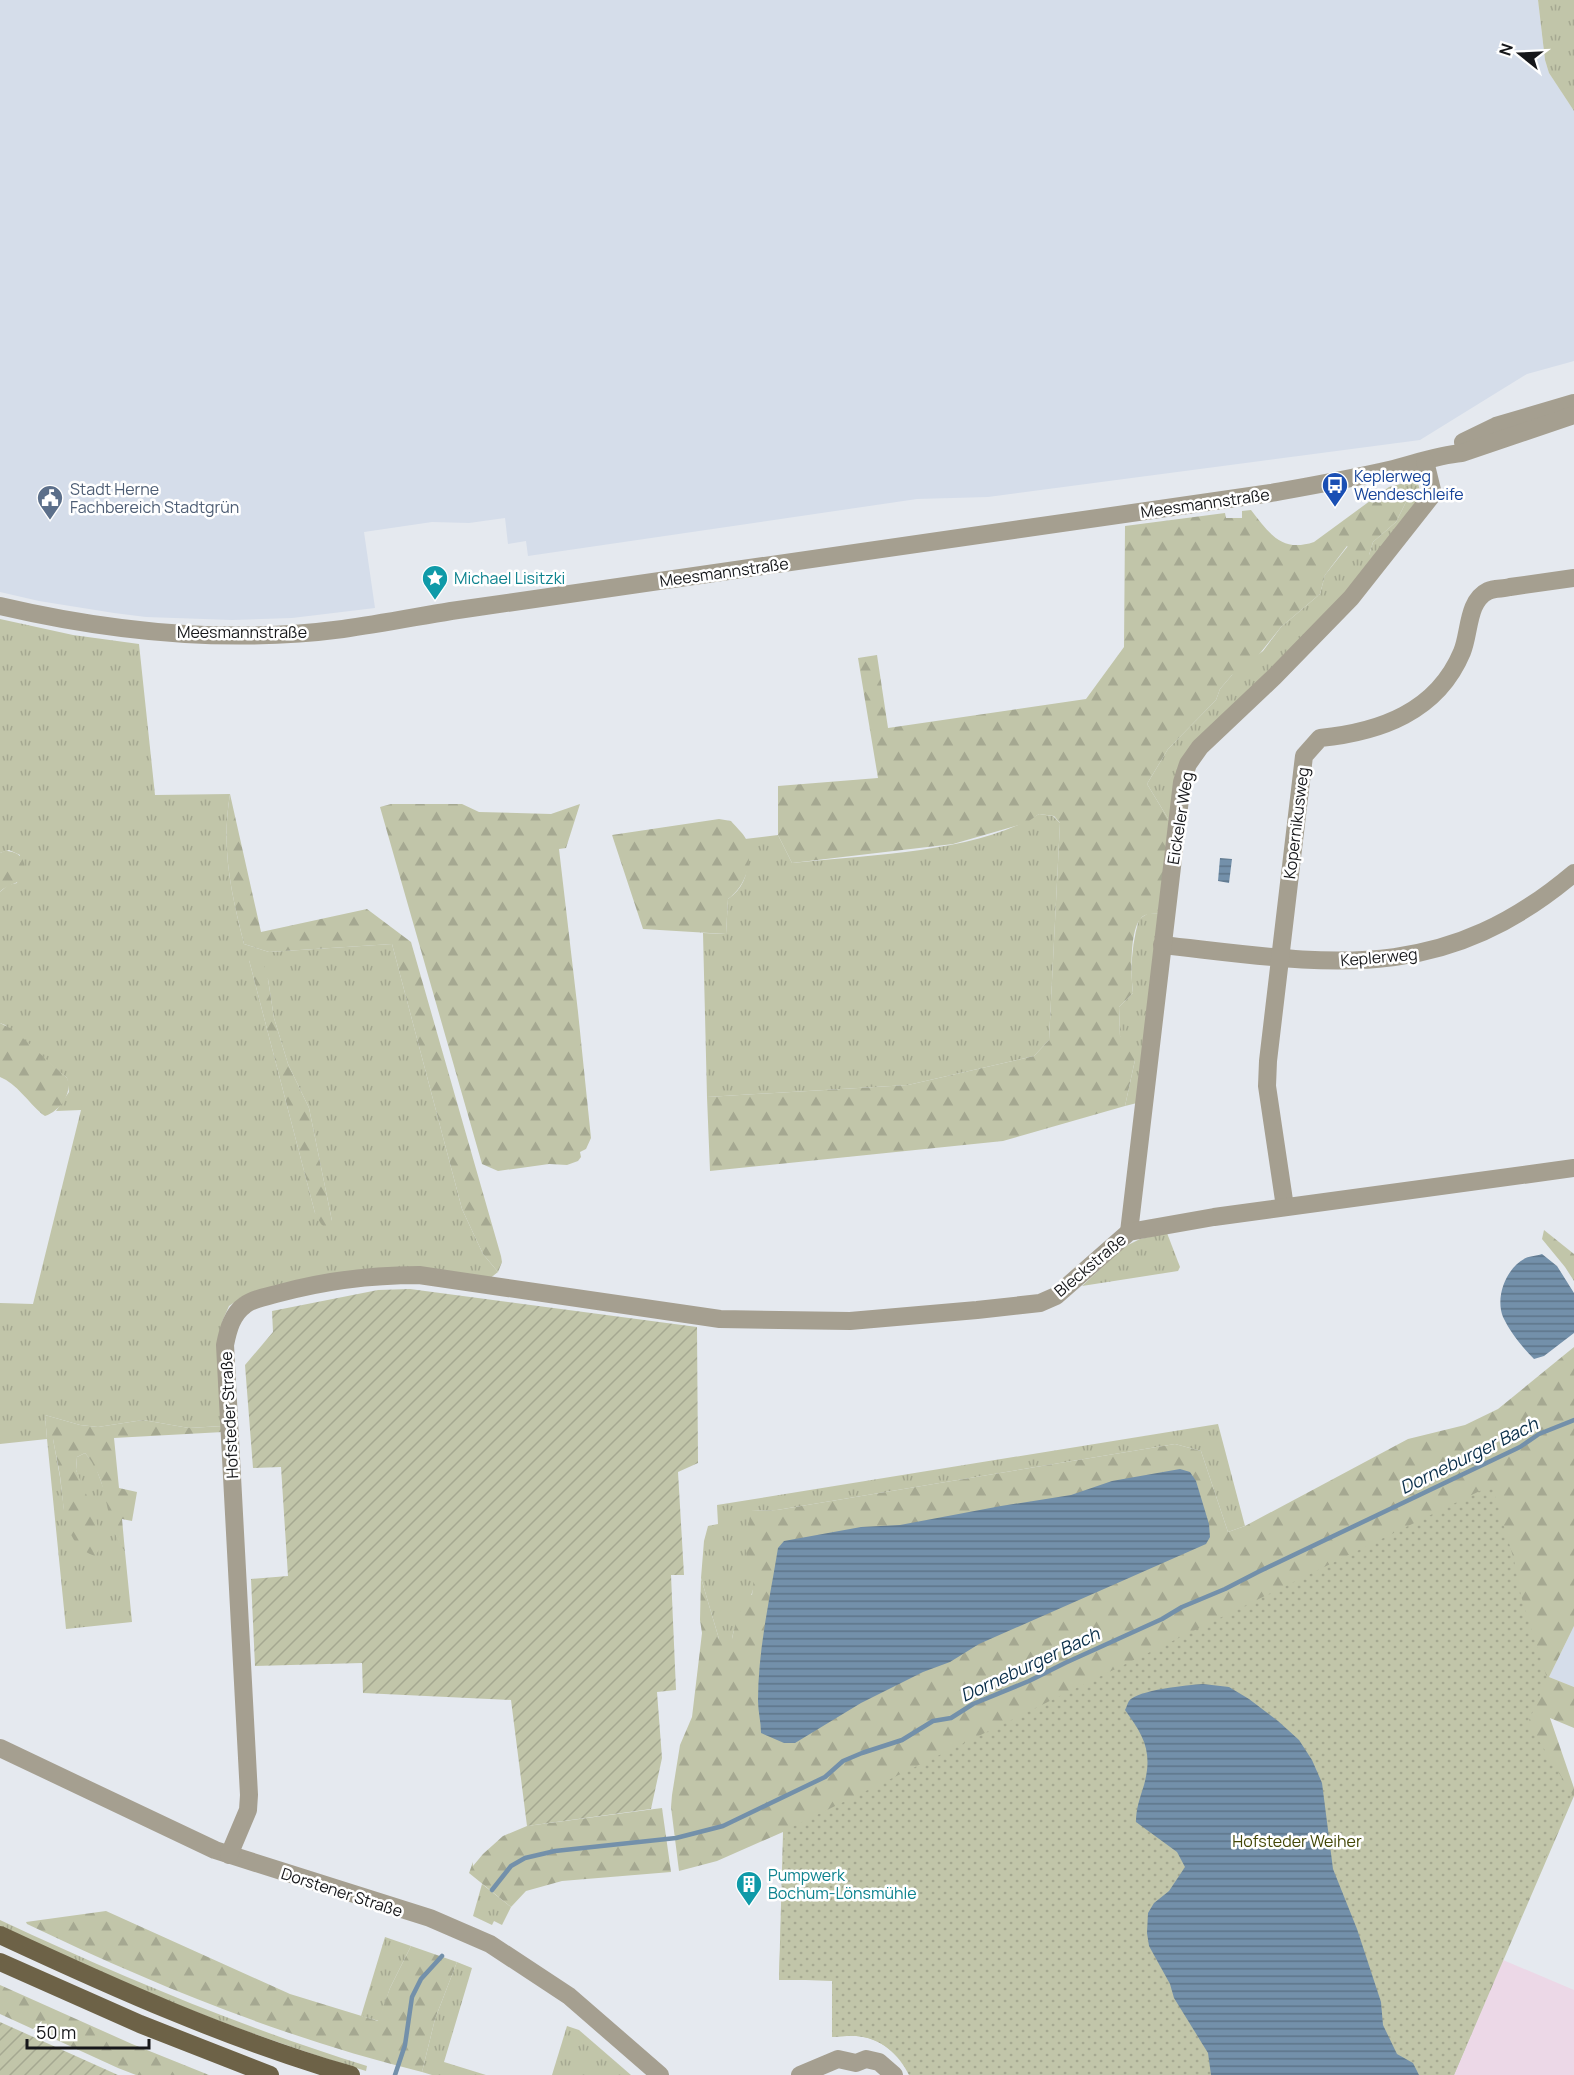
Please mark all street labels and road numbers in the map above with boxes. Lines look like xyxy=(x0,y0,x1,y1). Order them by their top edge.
street label: Meesmannstraße xyxy=(1139,483,1271,523)
street label: Meesmannstraße xyxy=(658,552,790,592)
street label: Meesmannstraße xyxy=(177,621,307,643)
street label: Kopernikusweg xyxy=(1278,766,1314,880)
street label: Eickeler Weg xyxy=(1162,770,1198,866)
street label: Keplerweg xyxy=(1340,943,1418,971)
street label: Bleckstraße xyxy=(1049,1228,1131,1302)
street label: Hofsteder Straße xyxy=(215,1351,243,1479)
street label: Dorstener Straße xyxy=(278,1862,406,1922)

